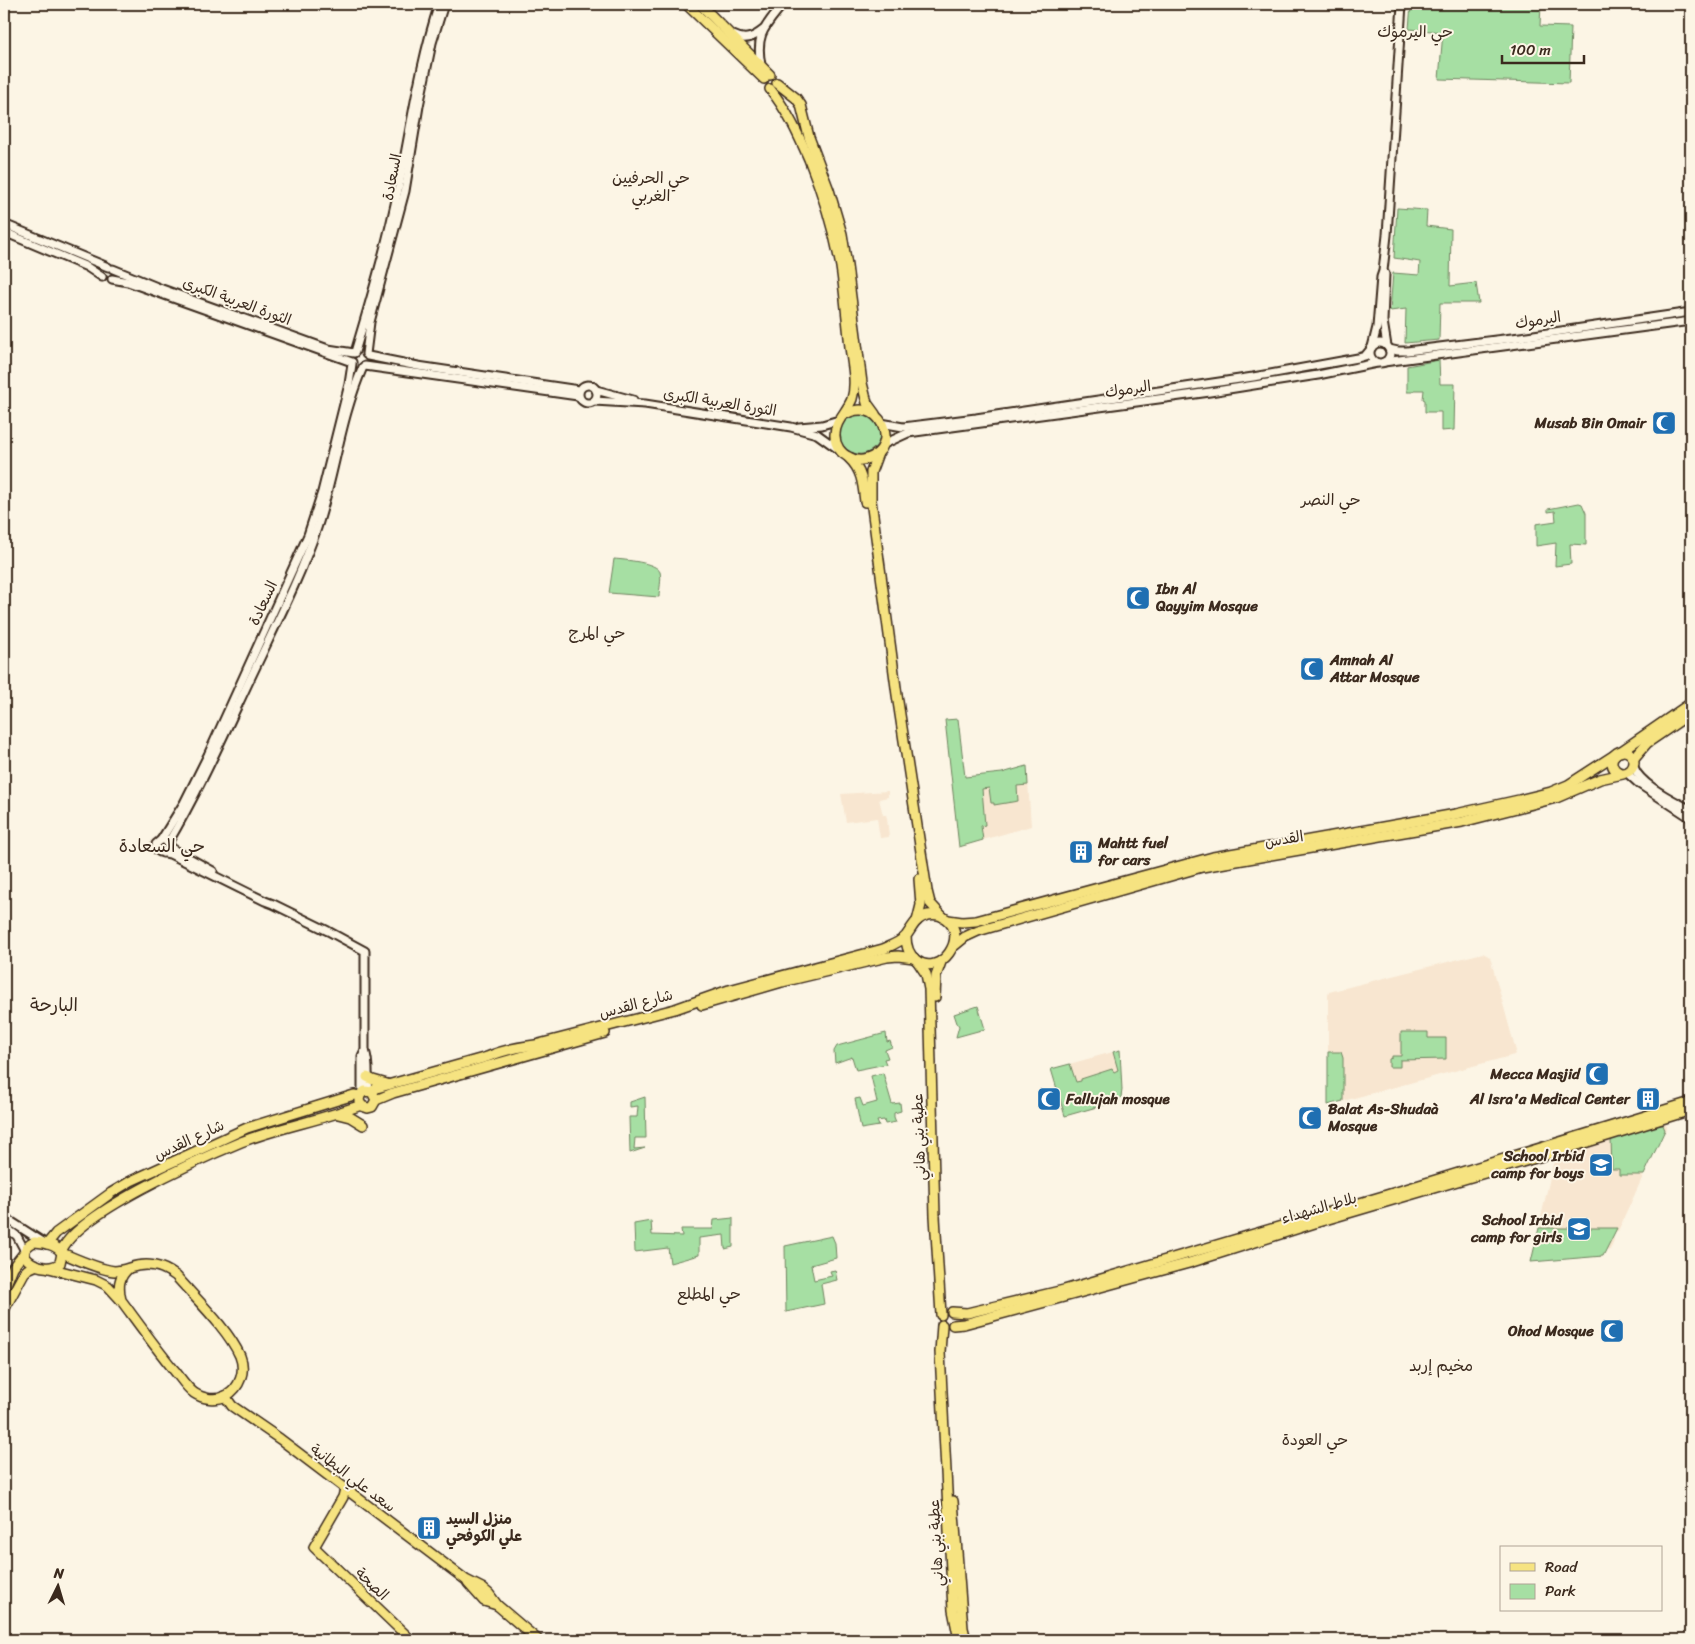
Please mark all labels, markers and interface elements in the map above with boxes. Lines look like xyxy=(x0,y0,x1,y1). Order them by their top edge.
district label: حي اليرموك xyxy=(1377,17,1453,46)
scale bar xyxy=(1502,32,1585,64)
text: 100 m xyxy=(1510,37,1551,63)
street label: السعادة xyxy=(375,151,409,203)
district label: حي الحرفيين الغربي xyxy=(612,163,690,210)
street label: الثورة العربية الكبرى xyxy=(179,269,295,333)
street label: اليرموك xyxy=(1513,304,1563,336)
street label: اليرموك xyxy=(1103,373,1153,405)
street label: الثورة العربية الكبرى xyxy=(662,380,778,424)
place label: Musab Bin Omair xyxy=(1534,410,1648,436)
mosque icon: Musab Bin Omair xyxy=(1651,410,1677,436)
district label: حي النصر xyxy=(1299,485,1361,514)
street label: السعادة xyxy=(241,576,285,630)
place label: Ibn Al Qayyim Mosque xyxy=(1155,576,1258,619)
mosque icon: Ibn Al Qayyim Mosque xyxy=(1125,585,1151,611)
district label: حي المرج xyxy=(568,618,626,647)
place label: Amnah Al Attar Mosque xyxy=(1329,647,1420,690)
mosque icon: Amnah Al Attar Mosque xyxy=(1299,656,1325,682)
street label: القدس xyxy=(1263,823,1305,855)
district label: حي السعادة xyxy=(119,830,205,862)
place label: Mahtt fuel for cars xyxy=(1097,830,1169,873)
building icon: Mahtt fuel for cars xyxy=(1068,839,1094,865)
street label: شارع القدس xyxy=(596,982,676,1026)
district label: البارحة xyxy=(30,989,78,1021)
place label: Mecca Masjid xyxy=(1489,1061,1581,1087)
mosque icon: Mecca Masjid xyxy=(1584,1061,1610,1087)
mosque icon: Fallujah mosque xyxy=(1036,1086,1062,1112)
place label: Fallujah mosque xyxy=(1065,1086,1171,1112)
place label: Al Isra'a Medical Center xyxy=(1469,1086,1632,1112)
building icon: Al Isra'a Medical Center xyxy=(1635,1086,1661,1112)
street label: عطية بني هاني xyxy=(904,1093,934,1181)
place label: Balat As-Shudaà Mosque xyxy=(1327,1096,1439,1139)
mosque icon: Balat As-Shudaà Mosque xyxy=(1297,1105,1323,1131)
street label: شارع القدس xyxy=(149,1112,229,1168)
place label: School Irbid camp for boys xyxy=(1490,1143,1586,1186)
school or university icon: School Irbid camp for boys xyxy=(1588,1152,1614,1178)
street label: بلاط الشهداء xyxy=(1278,1185,1360,1231)
place label: School Irbid camp for girls xyxy=(1470,1207,1564,1250)
school or university icon: School Irbid camp for girls xyxy=(1566,1216,1592,1242)
district label: حي المطلع xyxy=(677,1279,741,1308)
place label: Ohod Mosque xyxy=(1507,1318,1594,1344)
mosque icon: Ohod Mosque xyxy=(1599,1318,1625,1344)
district label: مخيم إربد xyxy=(1409,1351,1473,1380)
district label: حي العودة xyxy=(1282,1425,1348,1454)
street label: سعد علي البطانية xyxy=(304,1437,402,1519)
street label: عطية بني هاني xyxy=(921,1499,951,1587)
place label: منزل السيد علي الكوفحي xyxy=(446,1506,522,1550)
building icon: منزل السيد علي الكوفحي xyxy=(416,1515,442,1541)
legend xyxy=(1500,1546,1662,1612)
text: Road xyxy=(1545,1554,1578,1580)
text: N xyxy=(52,1561,65,1586)
street label: الصحة xyxy=(349,1561,395,1607)
north arrow xyxy=(32,1562,82,1612)
text: Park xyxy=(1545,1578,1576,1604)

